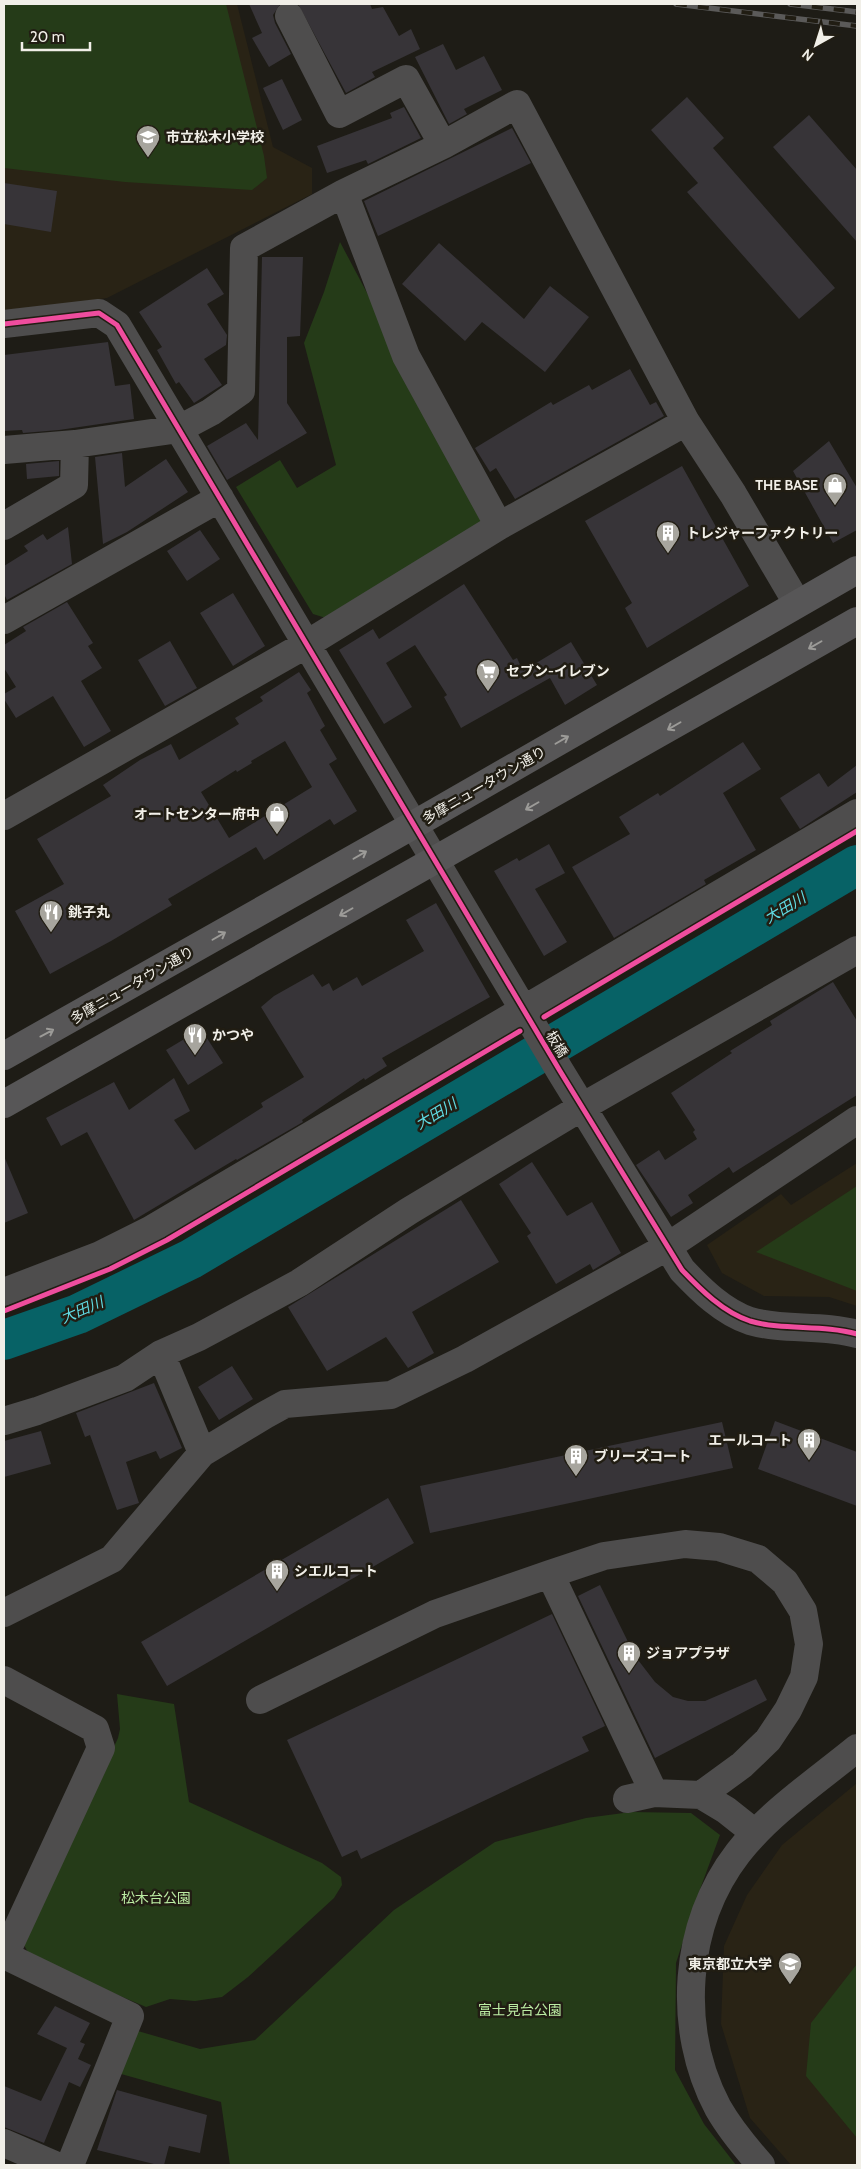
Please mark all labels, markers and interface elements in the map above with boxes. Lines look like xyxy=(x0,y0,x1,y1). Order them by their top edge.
scale bar xyxy=(22,20,90,52)
north arrow xyxy=(791,20,841,70)
text: 20 m xyxy=(30,28,65,46)
text: N xyxy=(798,45,817,65)
school or university icon: 市立松木小学校 xyxy=(135,124,161,158)
place label: 市立松木小学校 xyxy=(166,128,264,146)
shop icon: THE BASE xyxy=(822,472,848,506)
place label: THE BASE xyxy=(755,476,818,494)
building icon: トレジャーファクトリー xyxy=(655,520,681,554)
place label: トレジャーファクトリー xyxy=(686,524,838,542)
one-way arrow xyxy=(808,641,823,651)
supermarket icon: セブン-イレブン xyxy=(475,658,501,692)
place label: セブン-イレブン xyxy=(506,662,610,680)
one-way arrow xyxy=(667,721,681,731)
one-way arrow xyxy=(555,735,569,745)
street label: 多摩ニュータウン通り xyxy=(419,742,549,828)
shop icon: オートセンター府中 xyxy=(264,801,290,835)
one-way arrow xyxy=(525,801,540,811)
place label: オートセンター府中 xyxy=(134,805,260,823)
one-way arrow xyxy=(353,850,367,860)
water label: 大田川 xyxy=(761,888,811,927)
restaurant icon: 銚子丸 xyxy=(38,899,64,933)
place label: 銚子丸 xyxy=(68,903,110,921)
one-way arrow xyxy=(339,908,353,918)
one-way arrow xyxy=(211,930,225,940)
street label: 多摩ニュータウン通り xyxy=(67,942,197,1028)
restaurant icon: かつや xyxy=(182,1022,208,1056)
place label: かつや xyxy=(212,1026,254,1044)
street label: 板橋 xyxy=(542,1027,572,1061)
one-way arrow xyxy=(39,1028,54,1037)
water label: 大田川 xyxy=(412,1094,462,1133)
water label: 大田川 xyxy=(58,1292,108,1327)
building icon: エールコート xyxy=(796,1427,822,1461)
place label: エールコート xyxy=(708,1431,792,1449)
building icon: ブリーズコート xyxy=(563,1443,589,1477)
place label: ブリーズコート xyxy=(594,1447,691,1465)
building icon: シエルコート xyxy=(264,1558,290,1592)
place label: シエルコート xyxy=(294,1562,378,1580)
building icon: ジョアプラザ xyxy=(616,1640,642,1674)
place label: ジョアプラザ xyxy=(646,1644,730,1662)
park label: 松木台公園 xyxy=(121,1889,191,1907)
school or university icon: 東京都立大学 xyxy=(777,1951,803,1985)
place label: 東京都立大学 xyxy=(688,1955,772,1973)
park label: 富士見台公園 xyxy=(478,2001,562,2019)

